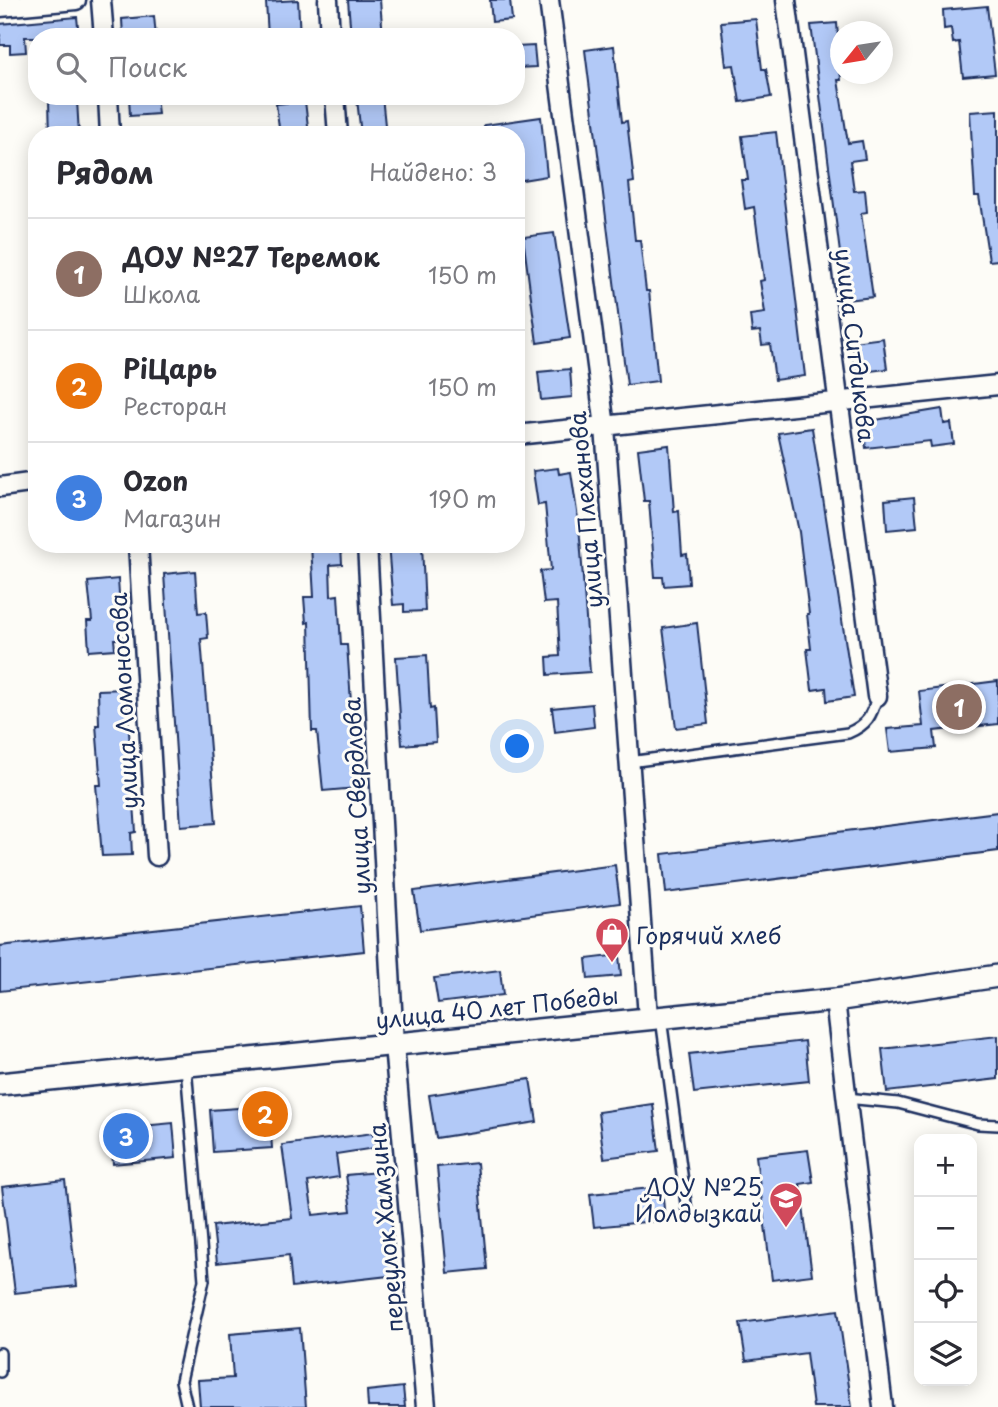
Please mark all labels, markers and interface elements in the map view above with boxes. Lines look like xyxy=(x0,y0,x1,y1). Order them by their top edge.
north arrow xyxy=(830,21,893,84)
search box xyxy=(28,28,525,105)
text: Поиск xyxy=(108,47,187,86)
icon: search xyxy=(52,48,90,86)
text: Рядом xyxy=(56,149,154,194)
text: Найдено: 3 xyxy=(369,154,497,189)
text: ДОУ №27 Теремок xyxy=(123,237,379,276)
street label: улица Ситдикова xyxy=(827,246,885,445)
text: 1 xyxy=(74,257,85,292)
text: 150 m xyxy=(428,257,497,292)
text: Школа xyxy=(123,276,200,311)
text: PiЦарь xyxy=(123,349,217,388)
text: 2 xyxy=(71,369,87,404)
text: 150 m xyxy=(428,369,497,404)
text: Ресторан xyxy=(123,388,227,423)
street label: улица Плеханова xyxy=(559,409,611,610)
text: Ozon xyxy=(123,461,188,500)
text: 3 xyxy=(71,481,87,516)
text: 190 m xyxy=(429,481,497,516)
text: Магазин xyxy=(123,500,222,535)
street label: улица Ломоносова xyxy=(100,591,146,810)
pin: 1 xyxy=(936,681,982,733)
street label: улица Свердлова xyxy=(333,696,379,896)
your location xyxy=(500,729,534,763)
shop icon: Горячий хлеб xyxy=(593,915,631,964)
place label: Горячий хлеб xyxy=(636,917,782,952)
street label: улица 40 лет Победы xyxy=(374,977,620,1037)
pin: 2 xyxy=(242,1088,288,1140)
pin: 3 xyxy=(103,1110,149,1162)
street label: переулок Хамзина xyxy=(358,1121,412,1334)
map controls xyxy=(914,1134,977,1386)
button: + xyxy=(914,1134,977,1197)
place label: ДОУ №25 Йолдызкай xyxy=(635,1169,762,1230)
school or university icon: ДОУ №25 Йолдызкай xyxy=(767,1180,805,1229)
button: − xyxy=(914,1197,977,1260)
button: locate xyxy=(914,1260,977,1323)
button: layers xyxy=(914,1323,977,1386)

